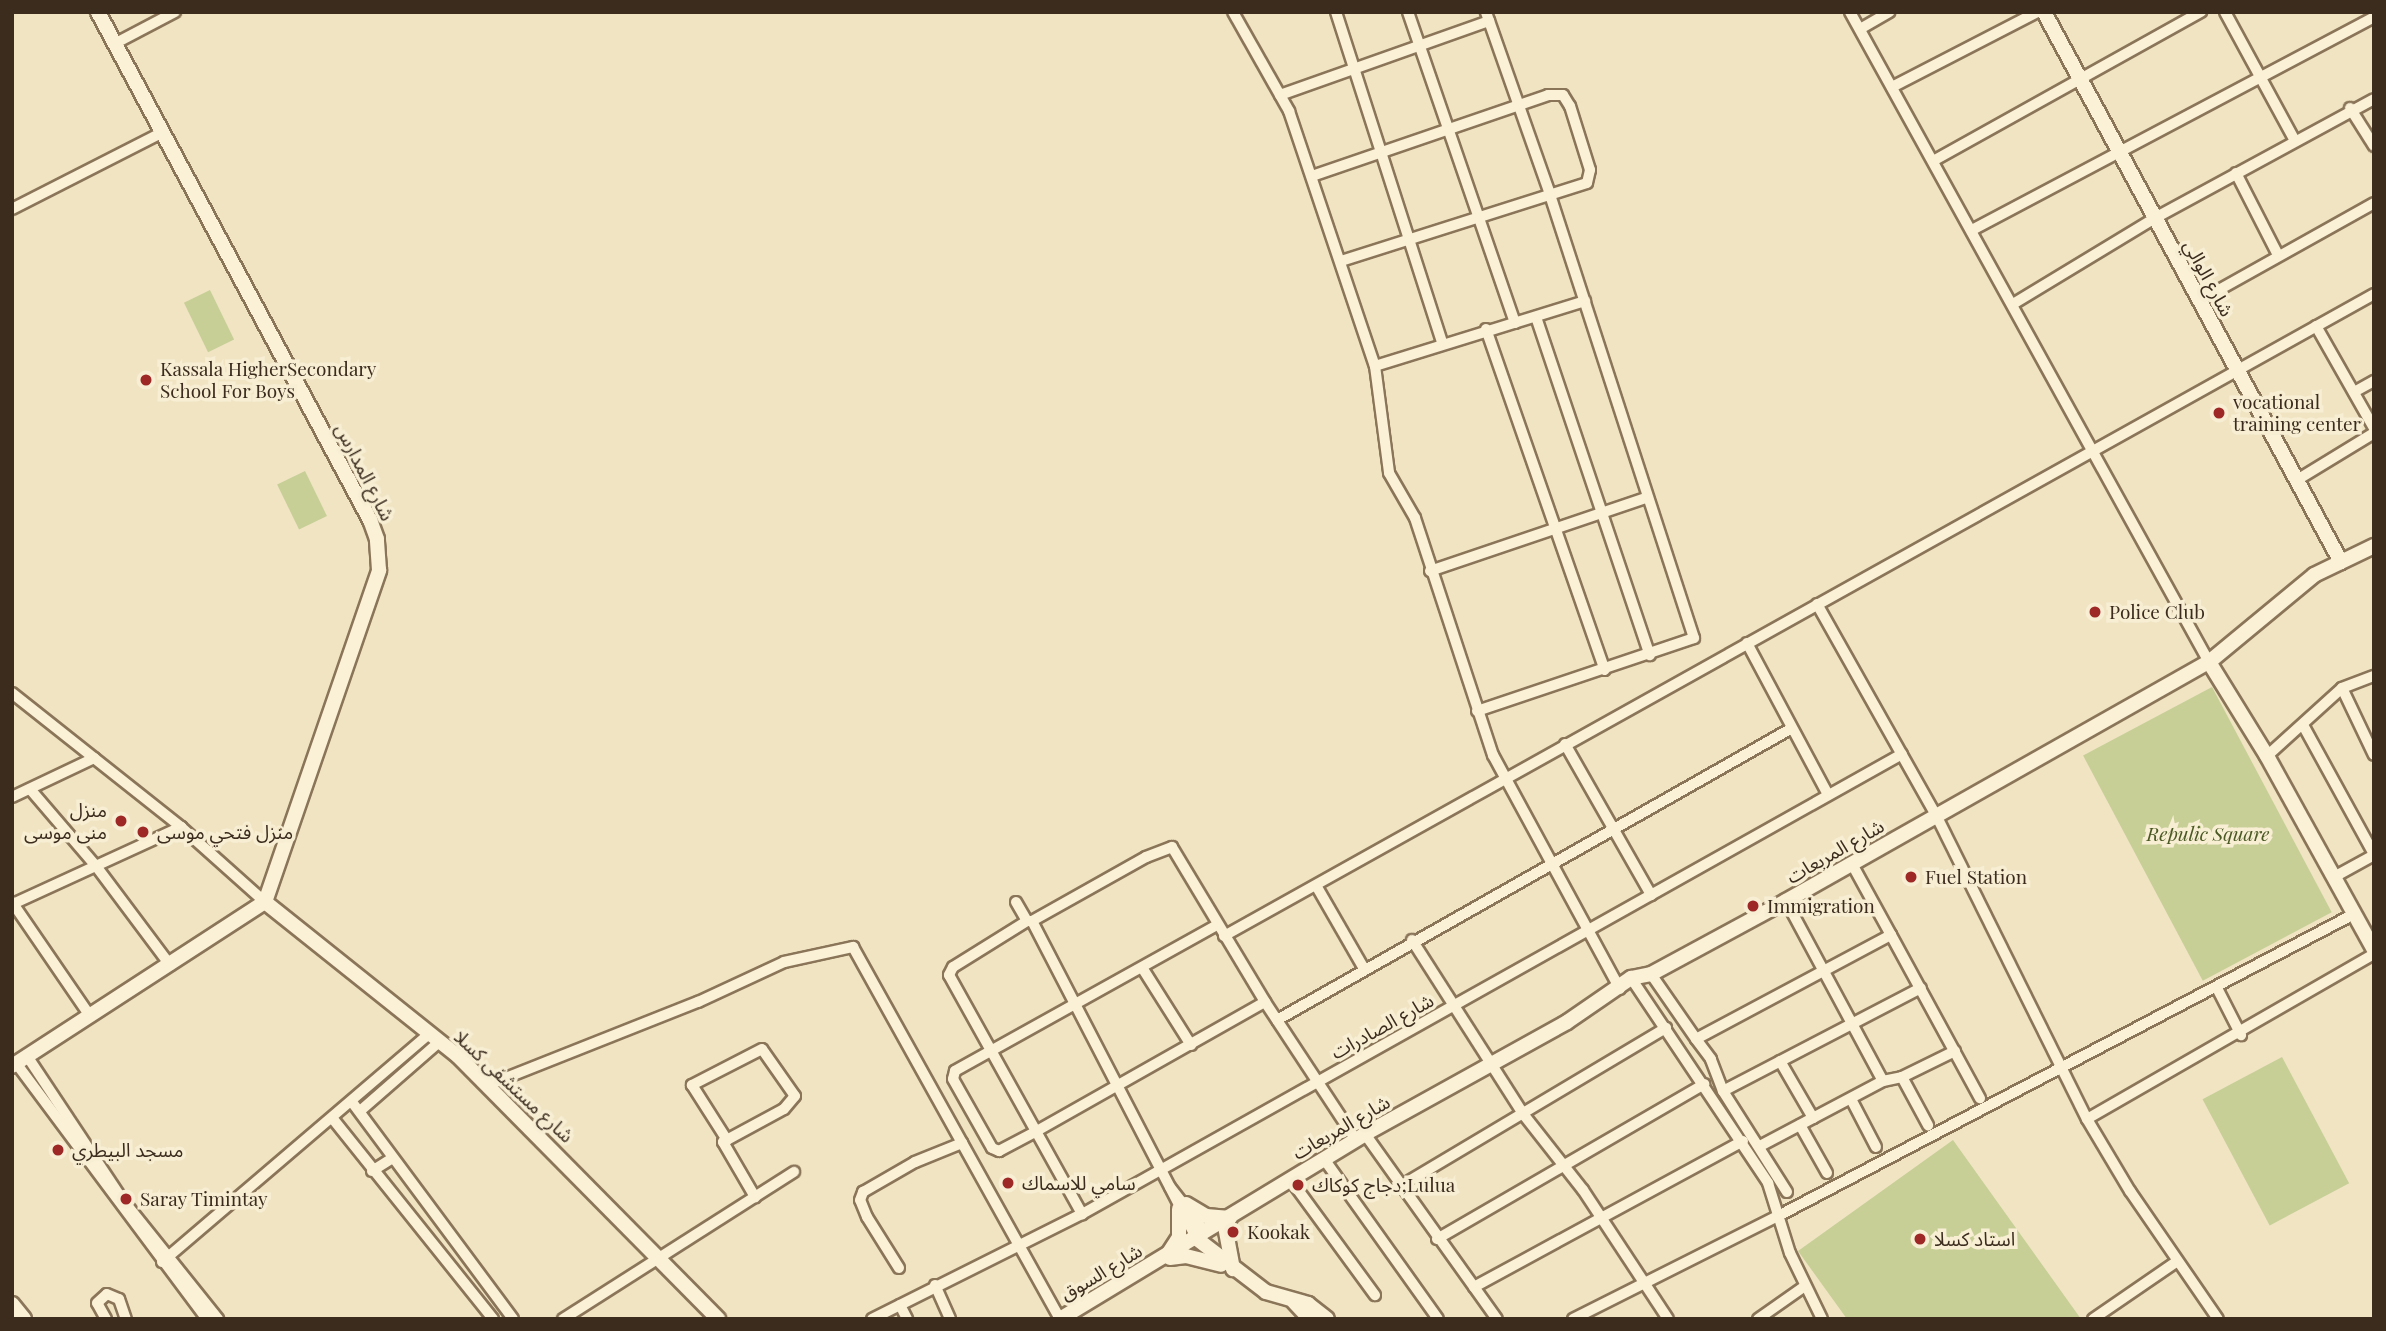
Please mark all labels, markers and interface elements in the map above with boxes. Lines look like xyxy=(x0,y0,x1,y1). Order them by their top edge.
street label: شارع الوالي xyxy=(2179,236,2239,320)
place label: Kassala HigherSecondary School For Boys xyxy=(160,358,377,402)
marker: Kassala HigherSecondary School For Boys xyxy=(138,372,154,388)
place label: vocational training center xyxy=(2233,391,2361,435)
marker: vocational training center xyxy=(2211,405,2227,421)
street label: شارع المدارس xyxy=(331,420,399,524)
place label: Police Club xyxy=(2109,601,2205,623)
marker: Police Club xyxy=(2087,604,2103,620)
place label: منزل منى موسى xyxy=(24,799,107,843)
marker: منزل منى موسى xyxy=(113,813,129,829)
street label: شارع المربعات xyxy=(1782,814,1888,888)
place label: منزل فتحي موسى xyxy=(157,821,293,843)
park label: Repulic Square xyxy=(2147,823,2269,845)
marker: منزل فتحي موسى xyxy=(135,824,151,840)
place label: Fuel Station xyxy=(1925,866,2027,888)
marker: Fuel Station xyxy=(1903,869,1919,885)
place label: Immigration xyxy=(1767,895,1875,917)
marker: Immigration xyxy=(1745,898,1761,914)
street label: شارع الصادرات xyxy=(1327,988,1437,1064)
street label: شارع مستشفى كسلا xyxy=(450,1025,578,1147)
street label: شارع المربعات xyxy=(1288,1090,1394,1164)
place label: مسجد البيطري xyxy=(72,1139,184,1161)
marker: مسجد البيطري xyxy=(50,1142,66,1158)
place label: سامي للاسماك xyxy=(1022,1172,1136,1194)
place label: دجاج كوكاك;Lulua xyxy=(1312,1174,1455,1196)
marker: سامي للاسماك xyxy=(1000,1175,1016,1191)
marker: دجاج كوكاك;Lulua xyxy=(1290,1177,1306,1193)
place label: Saray Timintay xyxy=(140,1188,269,1210)
marker: Saray Timintay xyxy=(118,1191,134,1207)
place label: Kookak xyxy=(1247,1221,1310,1243)
marker: Kookak xyxy=(1225,1224,1241,1240)
place label: استاد كسلا xyxy=(1934,1228,2015,1250)
marker: استاد كسلا xyxy=(1912,1231,1928,1247)
street label: شارع السوق xyxy=(1056,1239,1146,1305)

